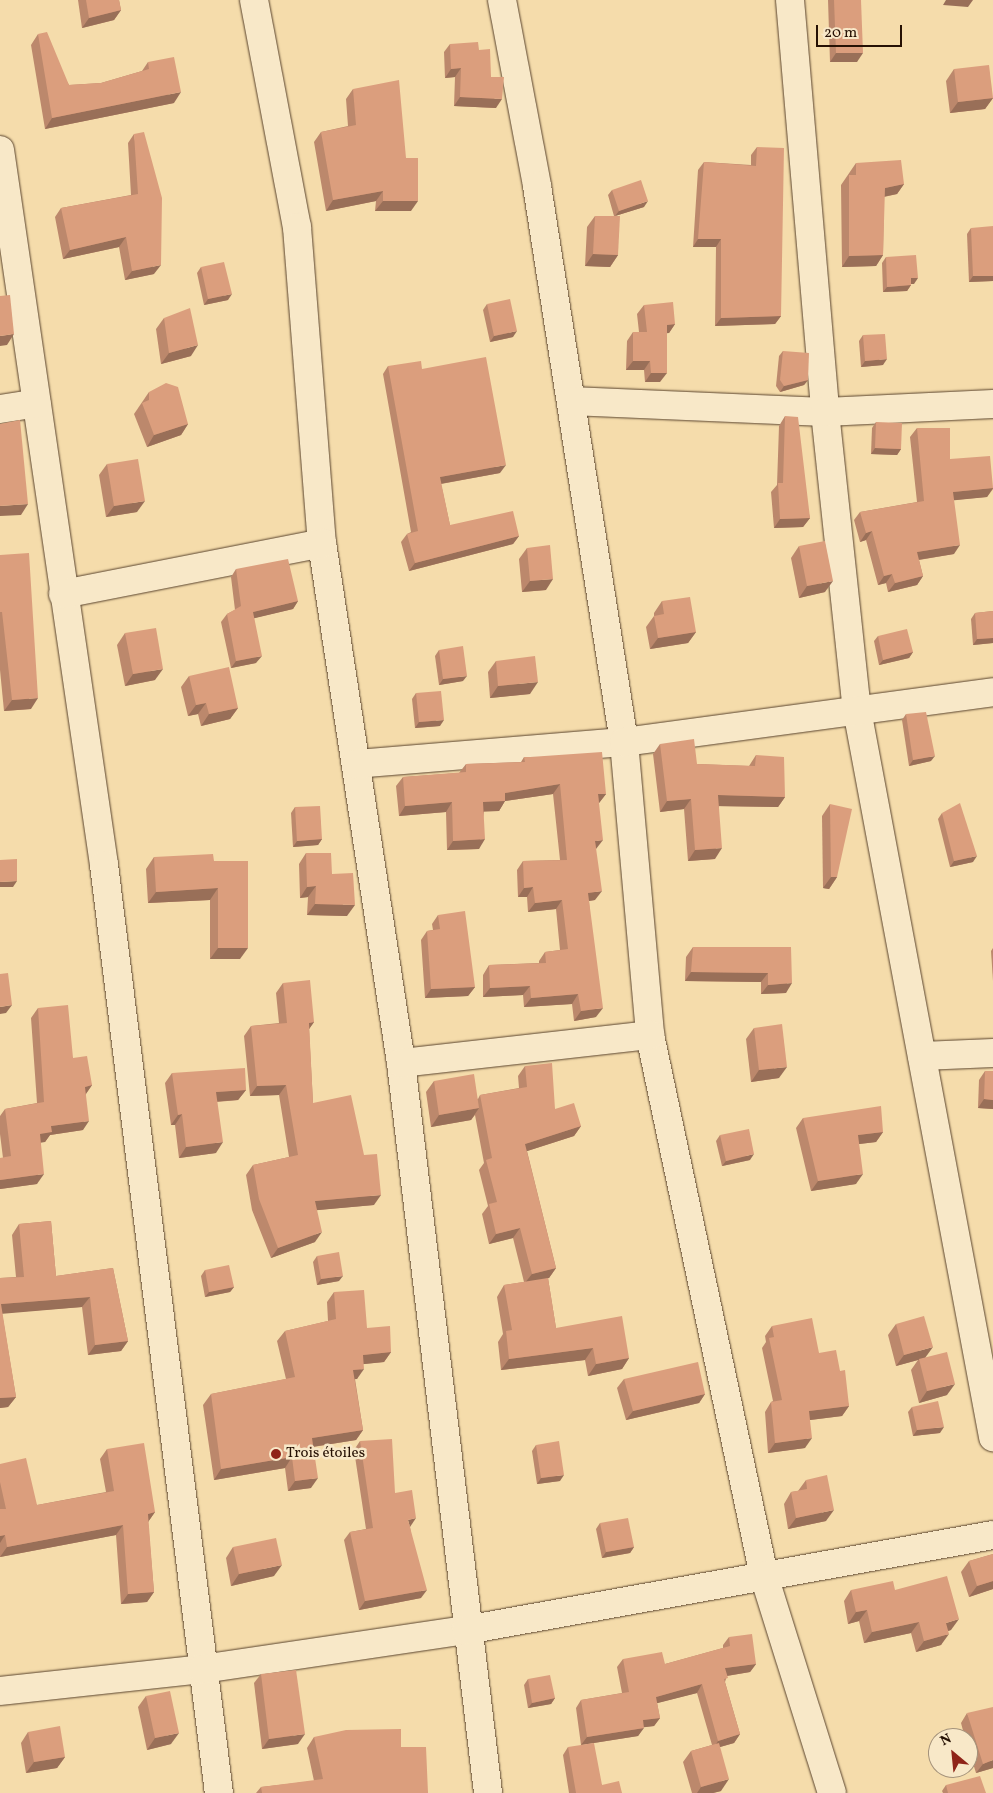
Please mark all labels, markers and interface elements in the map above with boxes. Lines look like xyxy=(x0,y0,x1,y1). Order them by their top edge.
scale bar xyxy=(818,15,904,47)
text: 20 m xyxy=(824,23,857,44)
place label: Trois étoiles xyxy=(286,1445,365,1463)
marker: Trois étoiles xyxy=(270,1448,282,1460)
north arrow xyxy=(928,1728,978,1778)
text: N xyxy=(937,1729,955,1751)

